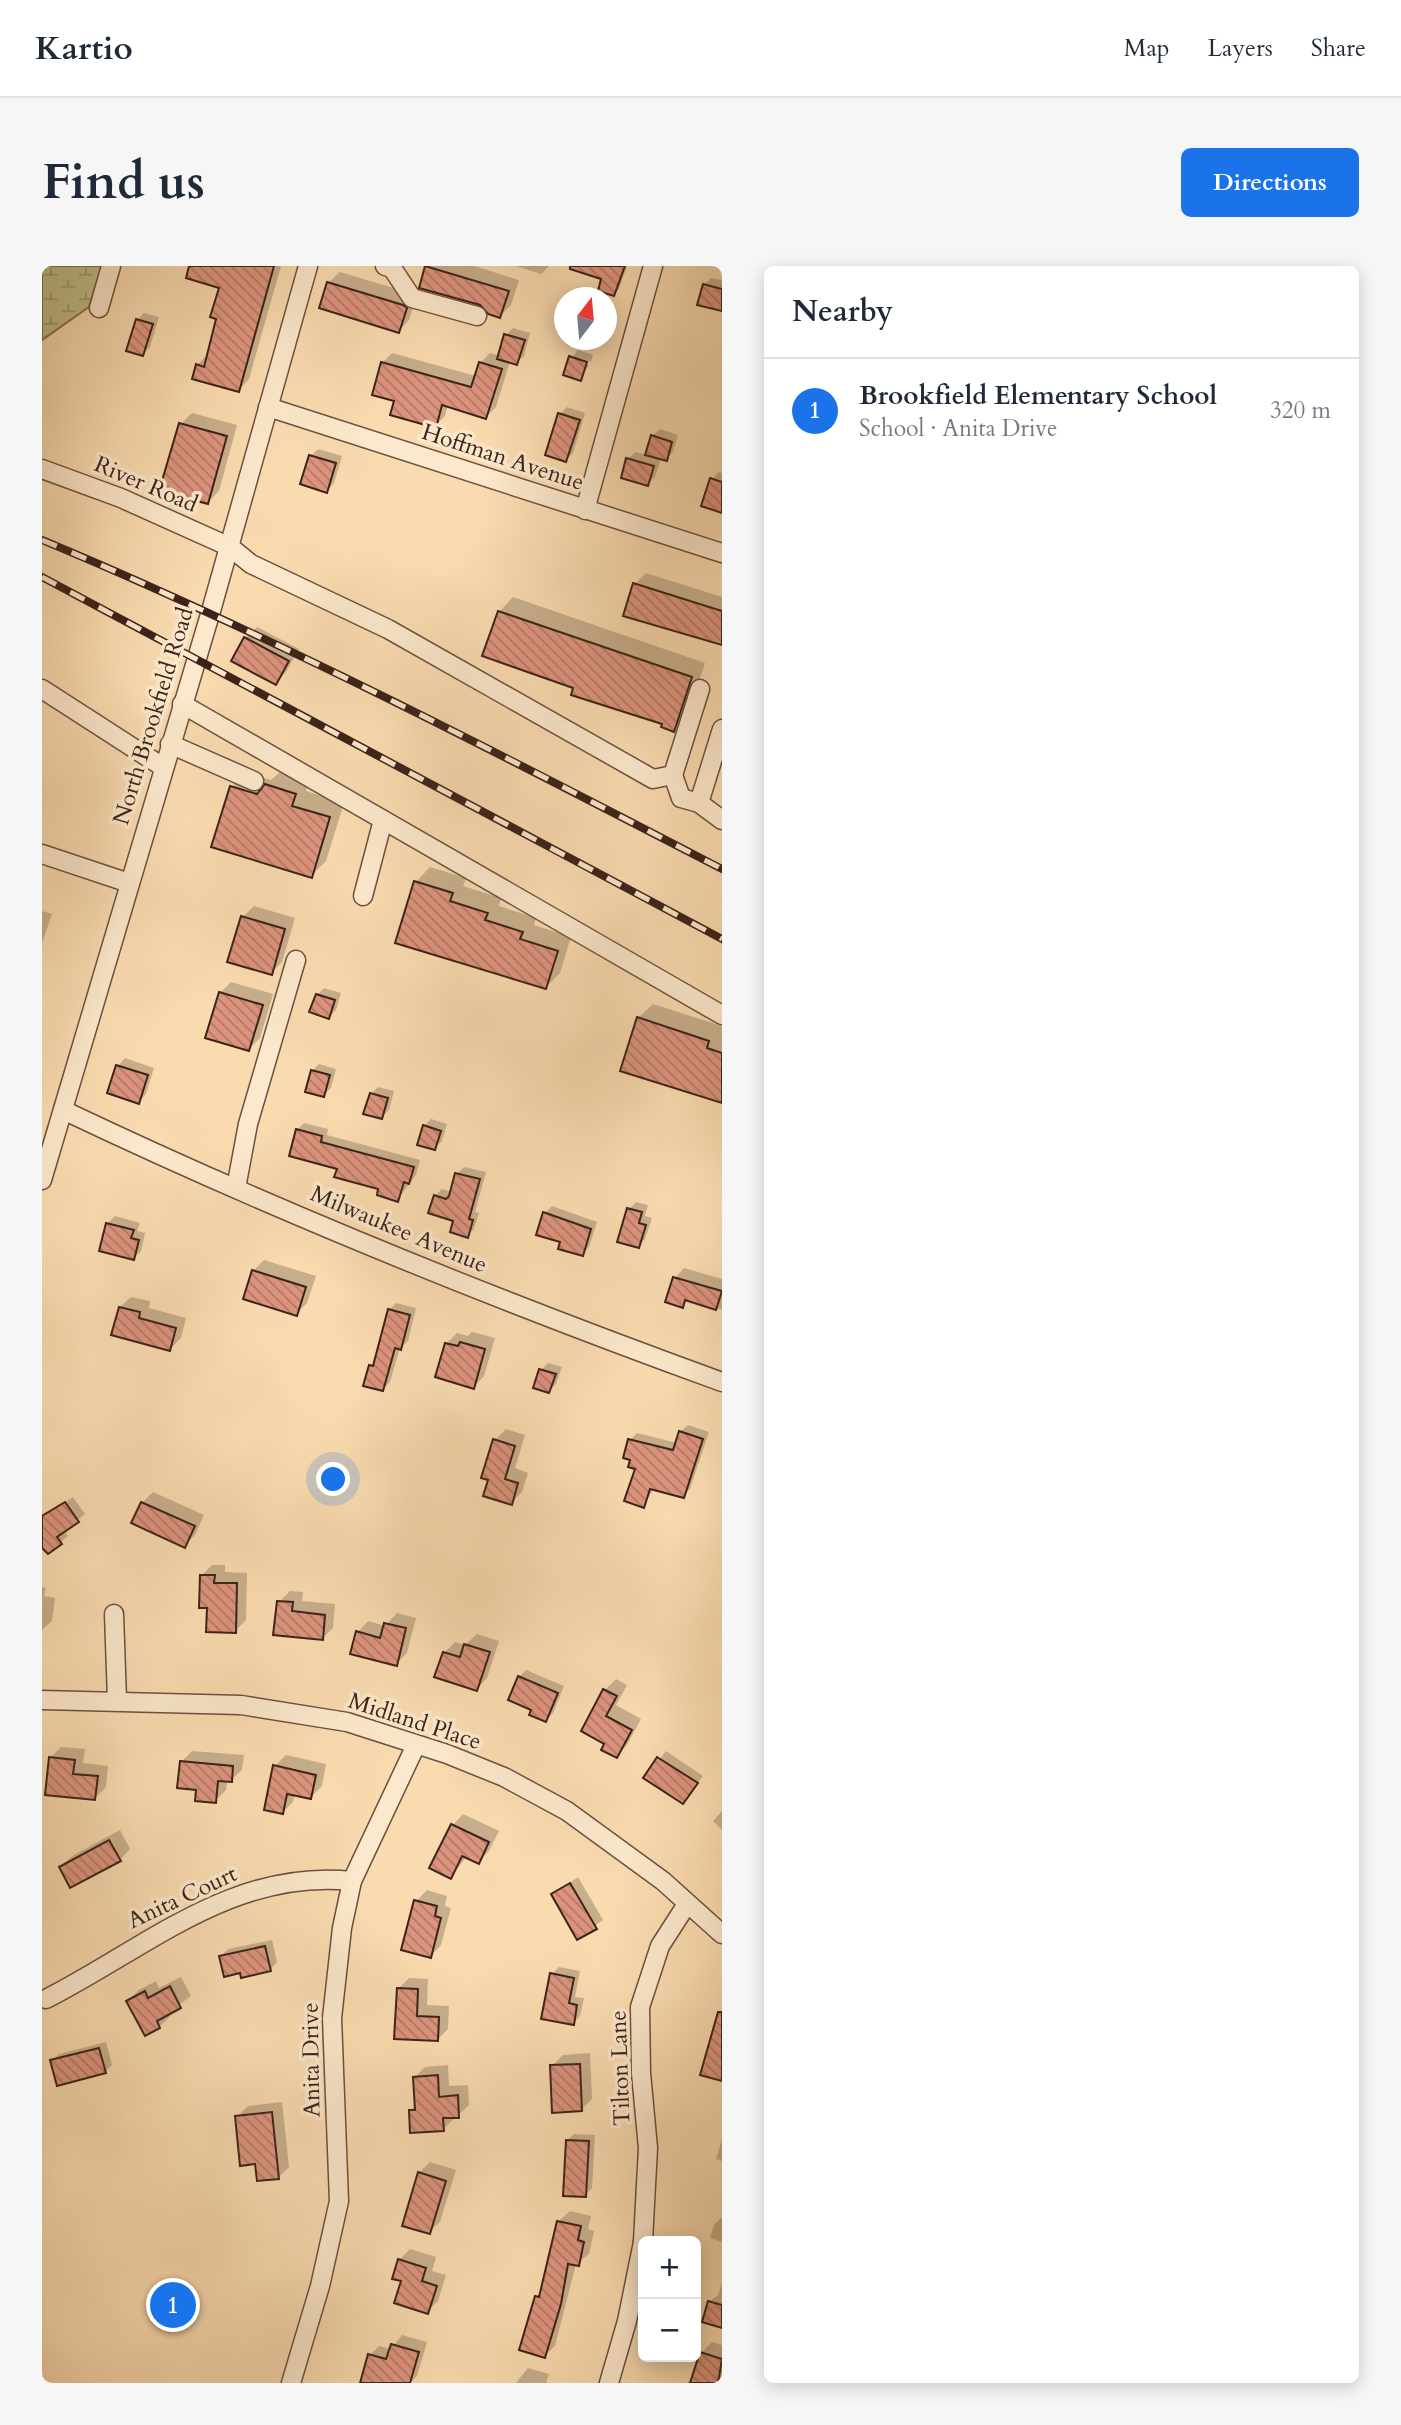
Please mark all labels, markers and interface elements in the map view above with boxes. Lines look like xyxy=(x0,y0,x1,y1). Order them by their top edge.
text: Kartio xyxy=(35,26,133,71)
text: Map xyxy=(1124,32,1170,65)
text: Layers xyxy=(1208,32,1273,65)
text: Share xyxy=(1311,32,1366,65)
button: Directions xyxy=(1181,148,1359,217)
text: Find us xyxy=(42,149,205,216)
north arrow xyxy=(554,287,617,350)
text: Nearby xyxy=(792,291,893,332)
text: Brookfield Elementary School xyxy=(859,378,1217,413)
text: 1 xyxy=(809,395,821,426)
text: 320 m xyxy=(1270,395,1331,426)
text: School · Anita Drive xyxy=(859,413,1057,444)
street label: Hoffman Avenue xyxy=(418,416,588,498)
street label: River Road xyxy=(89,448,203,520)
street label: North Brookfield Road xyxy=(105,603,201,829)
street label: Milwaukee Avenue xyxy=(306,1178,492,1280)
your location xyxy=(316,1462,350,1496)
street label: Midland Place xyxy=(345,1685,485,1757)
street label: Anita Court xyxy=(122,1858,242,1936)
street label: Anita Drive xyxy=(294,2002,328,2118)
street label: Tilton Lane xyxy=(602,2010,638,2126)
map controls xyxy=(638,2236,701,2362)
button: + xyxy=(638,2236,701,2299)
pin: 1 xyxy=(150,2279,196,2331)
button: − xyxy=(638,2299,701,2362)

